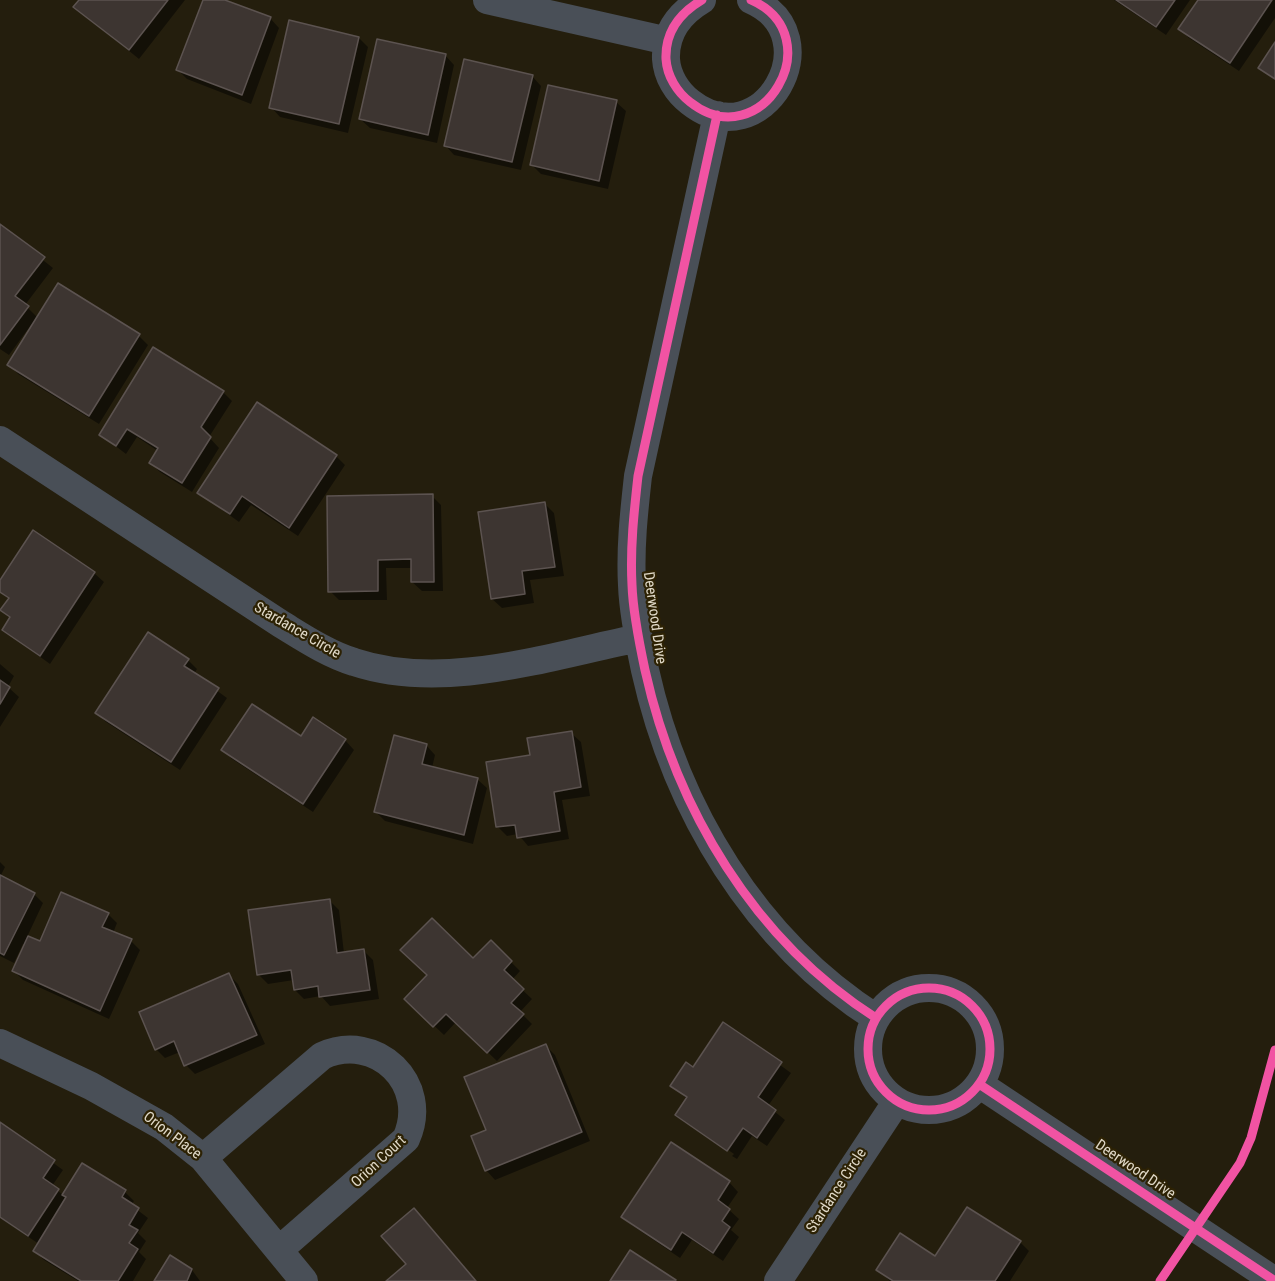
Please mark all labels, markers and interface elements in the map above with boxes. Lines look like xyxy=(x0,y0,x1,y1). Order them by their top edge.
street label: Deerwood Drive xyxy=(639,571,669,665)
street label: Stardance Circle xyxy=(251,599,343,663)
street label: Orion Place xyxy=(139,1108,205,1164)
street label: Orion Court xyxy=(348,1132,410,1192)
street label: Deerwood Drive xyxy=(1091,1137,1179,1203)
street label: Stardance Circle xyxy=(803,1145,871,1237)

